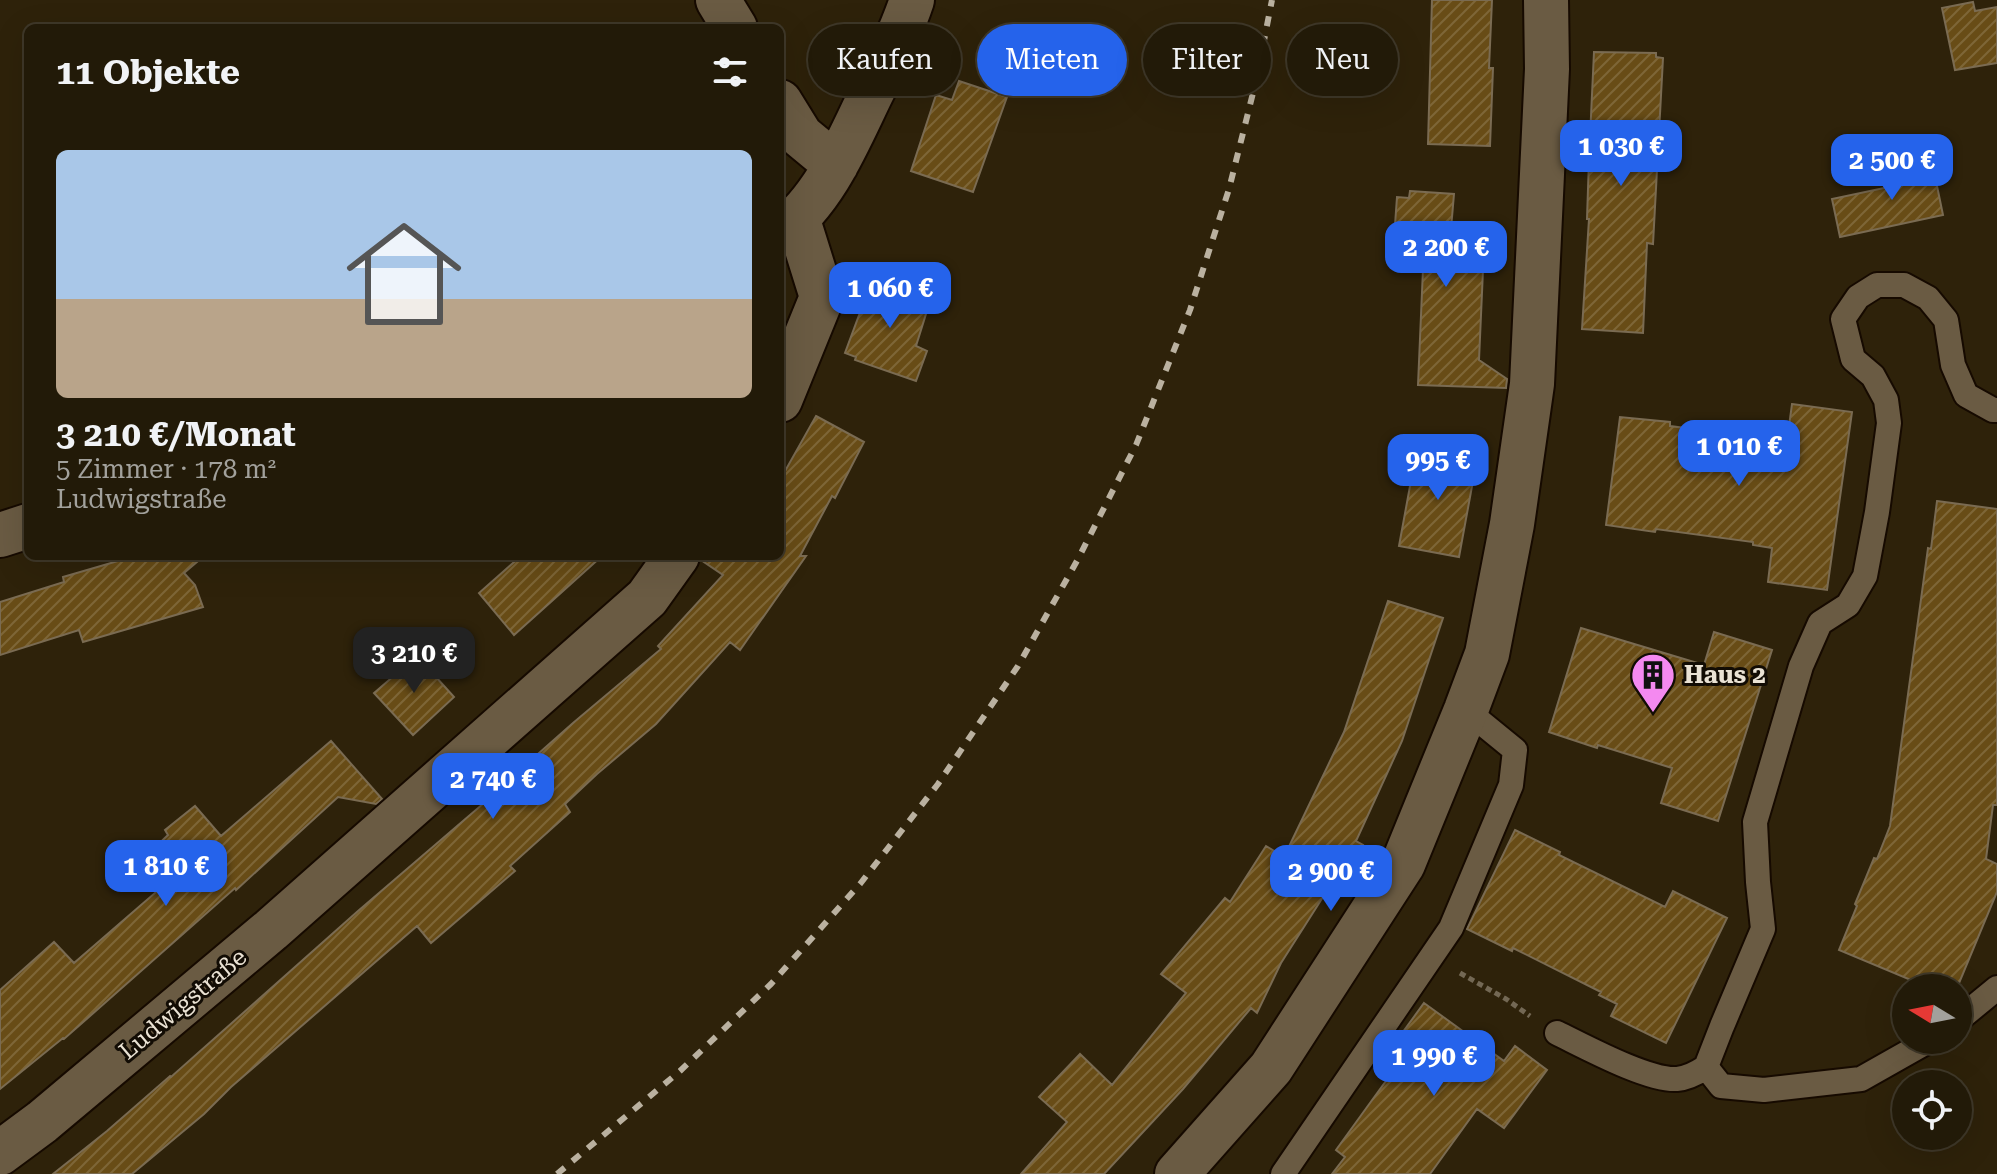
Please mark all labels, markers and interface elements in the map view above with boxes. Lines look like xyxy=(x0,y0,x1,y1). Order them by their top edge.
chip: Kaufen xyxy=(808,24,961,96)
chip: Mieten xyxy=(977,24,1127,96)
chip: Filter xyxy=(1143,24,1271,96)
chip: Neu xyxy=(1287,24,1398,96)
icon: filters xyxy=(708,50,752,94)
text: 11 Objekte xyxy=(56,52,240,92)
pin: 1 030 € xyxy=(1547,120,1695,188)
text: 1 030 € xyxy=(1578,131,1664,161)
pin: 2 500 € xyxy=(1818,134,1966,202)
text: 2 500 € xyxy=(1849,145,1935,175)
icon: home xyxy=(332,202,476,346)
pin: 2 200 € xyxy=(1372,221,1520,289)
text: 2 200 € xyxy=(1403,232,1489,262)
pin: 1 060 € xyxy=(816,262,964,330)
text: 1 060 € xyxy=(847,273,933,303)
text: 3 210 €/Monat xyxy=(56,414,296,454)
pin: 1 010 € xyxy=(1665,420,1813,488)
text: 1 010 € xyxy=(1696,431,1782,461)
pin: 995 € xyxy=(1382,434,1494,502)
text: 995 € xyxy=(1406,445,1470,475)
text: 5 Zimmer · 178 m² xyxy=(56,454,276,484)
text: Ludwigstraße xyxy=(56,484,226,514)
pin: 3 210 € xyxy=(340,627,488,695)
text: 3 210 € xyxy=(371,638,457,668)
building icon: Haus 2 xyxy=(1629,651,1677,714)
place label: Haus 2 xyxy=(1684,661,1766,689)
pin: 2 740 € xyxy=(419,753,567,821)
text: 2 740 € xyxy=(450,764,536,794)
pin: 1 810 € xyxy=(92,840,240,908)
pin: 2 900 € xyxy=(1257,845,1405,913)
text: 1 810 € xyxy=(123,851,209,881)
text: 2 900 € xyxy=(1288,856,1374,886)
street label: Ludwigstraße xyxy=(114,943,252,1065)
north arrow xyxy=(1892,974,1972,1054)
map controls xyxy=(1892,974,1972,1150)
pin: 1 990 € xyxy=(1360,1030,1508,1098)
text: 1 990 € xyxy=(1391,1041,1477,1071)
button: locate xyxy=(1892,1070,1972,1150)

